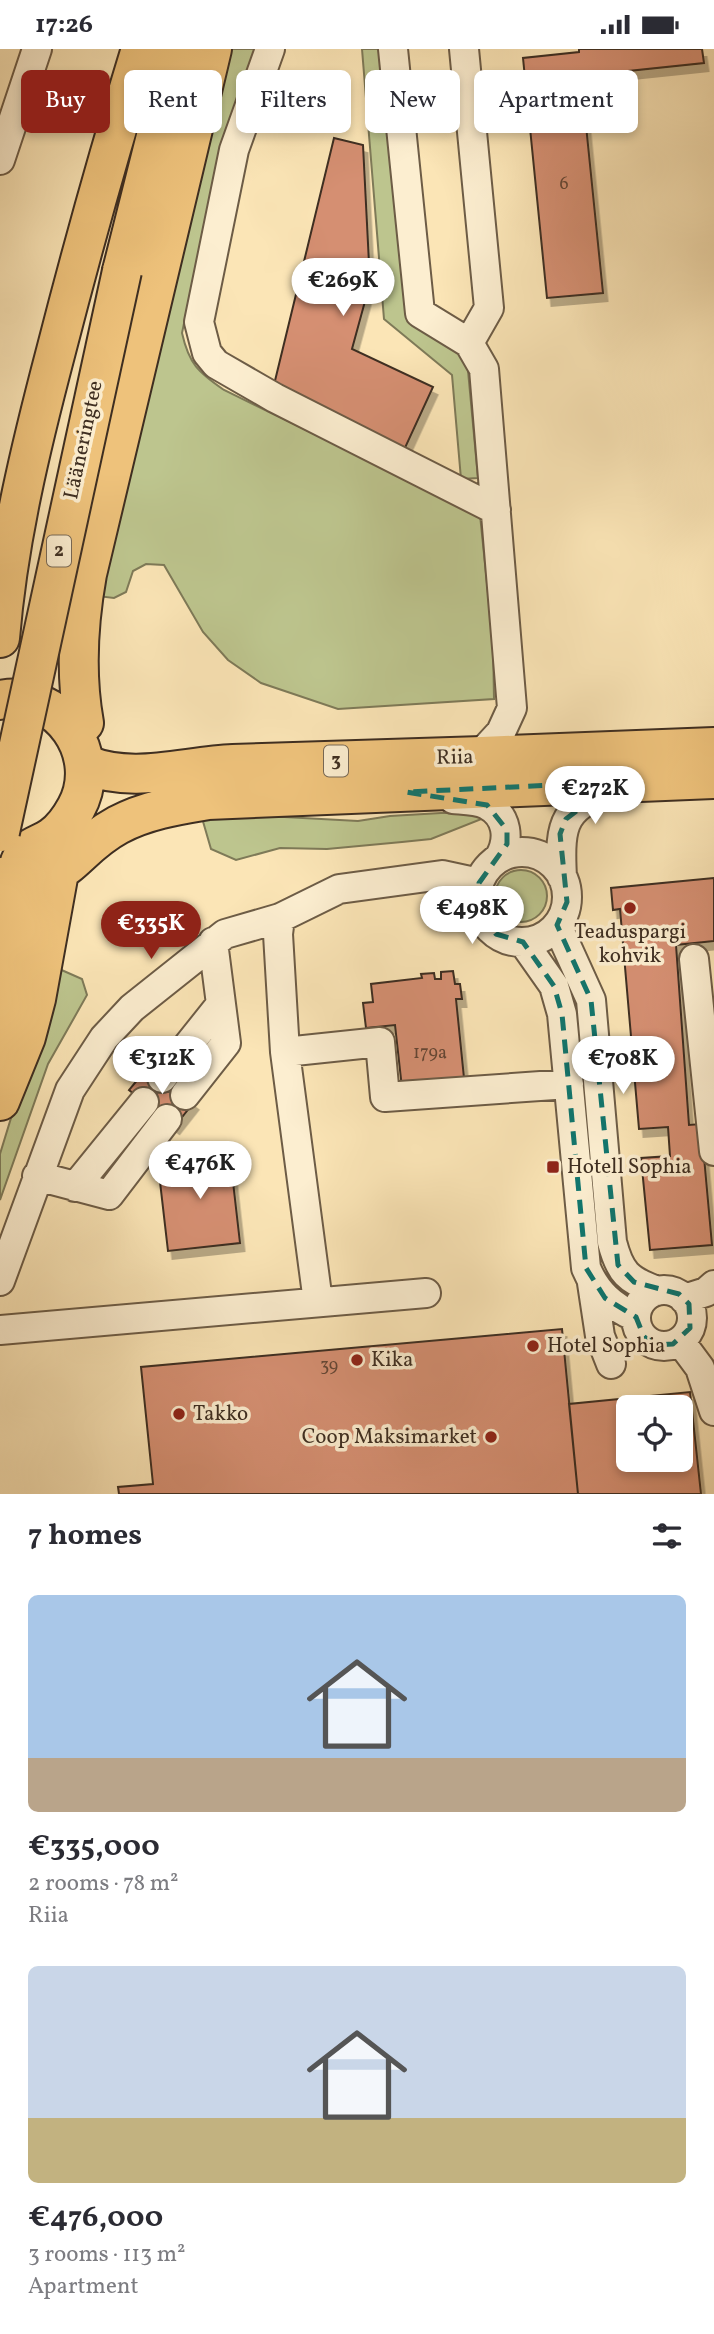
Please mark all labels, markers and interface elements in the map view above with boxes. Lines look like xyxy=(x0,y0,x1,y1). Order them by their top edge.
text: 17:26 xyxy=(35,7,93,43)
chip: Buy xyxy=(21,70,110,133)
chip: Rent xyxy=(124,70,222,133)
chip: Filters xyxy=(236,70,351,133)
chip: New xyxy=(365,70,460,133)
chip: Apartment xyxy=(474,70,638,133)
house number: 6 xyxy=(559,172,569,197)
pin: €269K xyxy=(294,259,392,318)
text: €269K xyxy=(308,265,378,297)
street label: Lääneringtee xyxy=(57,378,111,502)
road number: 2 xyxy=(47,535,71,566)
street label: Riia xyxy=(436,743,474,773)
road number: 3 xyxy=(324,745,348,776)
pin: €272K xyxy=(546,767,644,826)
text: €272K xyxy=(561,773,629,805)
pin: €498K xyxy=(423,887,521,946)
text: €498K xyxy=(436,893,508,925)
marker: Teaduspargi kohvik xyxy=(622,900,638,916)
pin: €335K xyxy=(102,901,200,961)
text: €335K xyxy=(117,908,185,940)
place label: Teaduspargi kohvik xyxy=(574,918,686,971)
pin: €312K xyxy=(113,1037,211,1096)
pin: €708K xyxy=(574,1037,672,1096)
house number: 179a xyxy=(413,1041,447,1066)
text: €312K xyxy=(129,1043,195,1075)
text: €708K xyxy=(588,1043,658,1075)
pin: €476K xyxy=(151,1141,249,1201)
text: €476K xyxy=(165,1148,235,1180)
place label: Hotell Sophia xyxy=(567,1153,692,1182)
marker: Hotell Sophia xyxy=(545,1159,561,1175)
place label: Hotel Sophia xyxy=(547,1332,665,1361)
marker: Hotel Sophia xyxy=(525,1338,541,1354)
place label: Kika xyxy=(371,1346,413,1375)
marker: Kika xyxy=(349,1352,365,1368)
house number: 39 xyxy=(320,1354,338,1379)
map controls xyxy=(616,1395,693,1472)
button: locate xyxy=(616,1395,693,1472)
place label: Takko xyxy=(193,1400,248,1429)
marker: Takko xyxy=(171,1406,187,1422)
place label: Coop Maksimarket xyxy=(302,1423,477,1452)
marker: Coop Maksimarket xyxy=(483,1429,499,1445)
text: 7 homes xyxy=(28,1515,142,1557)
icon: filters xyxy=(648,1517,686,1555)
icon: home xyxy=(294,1641,420,1767)
text: €335,000 xyxy=(28,1826,160,1868)
text: 2 rooms · 78 m² xyxy=(28,1868,179,1900)
text: Riia xyxy=(28,1900,69,1932)
icon: home xyxy=(294,2012,420,2138)
text: €476,000 xyxy=(28,2197,163,2239)
text: 3 rooms · 113 m² xyxy=(28,2239,186,2271)
text: Apartment xyxy=(28,2271,139,2303)

